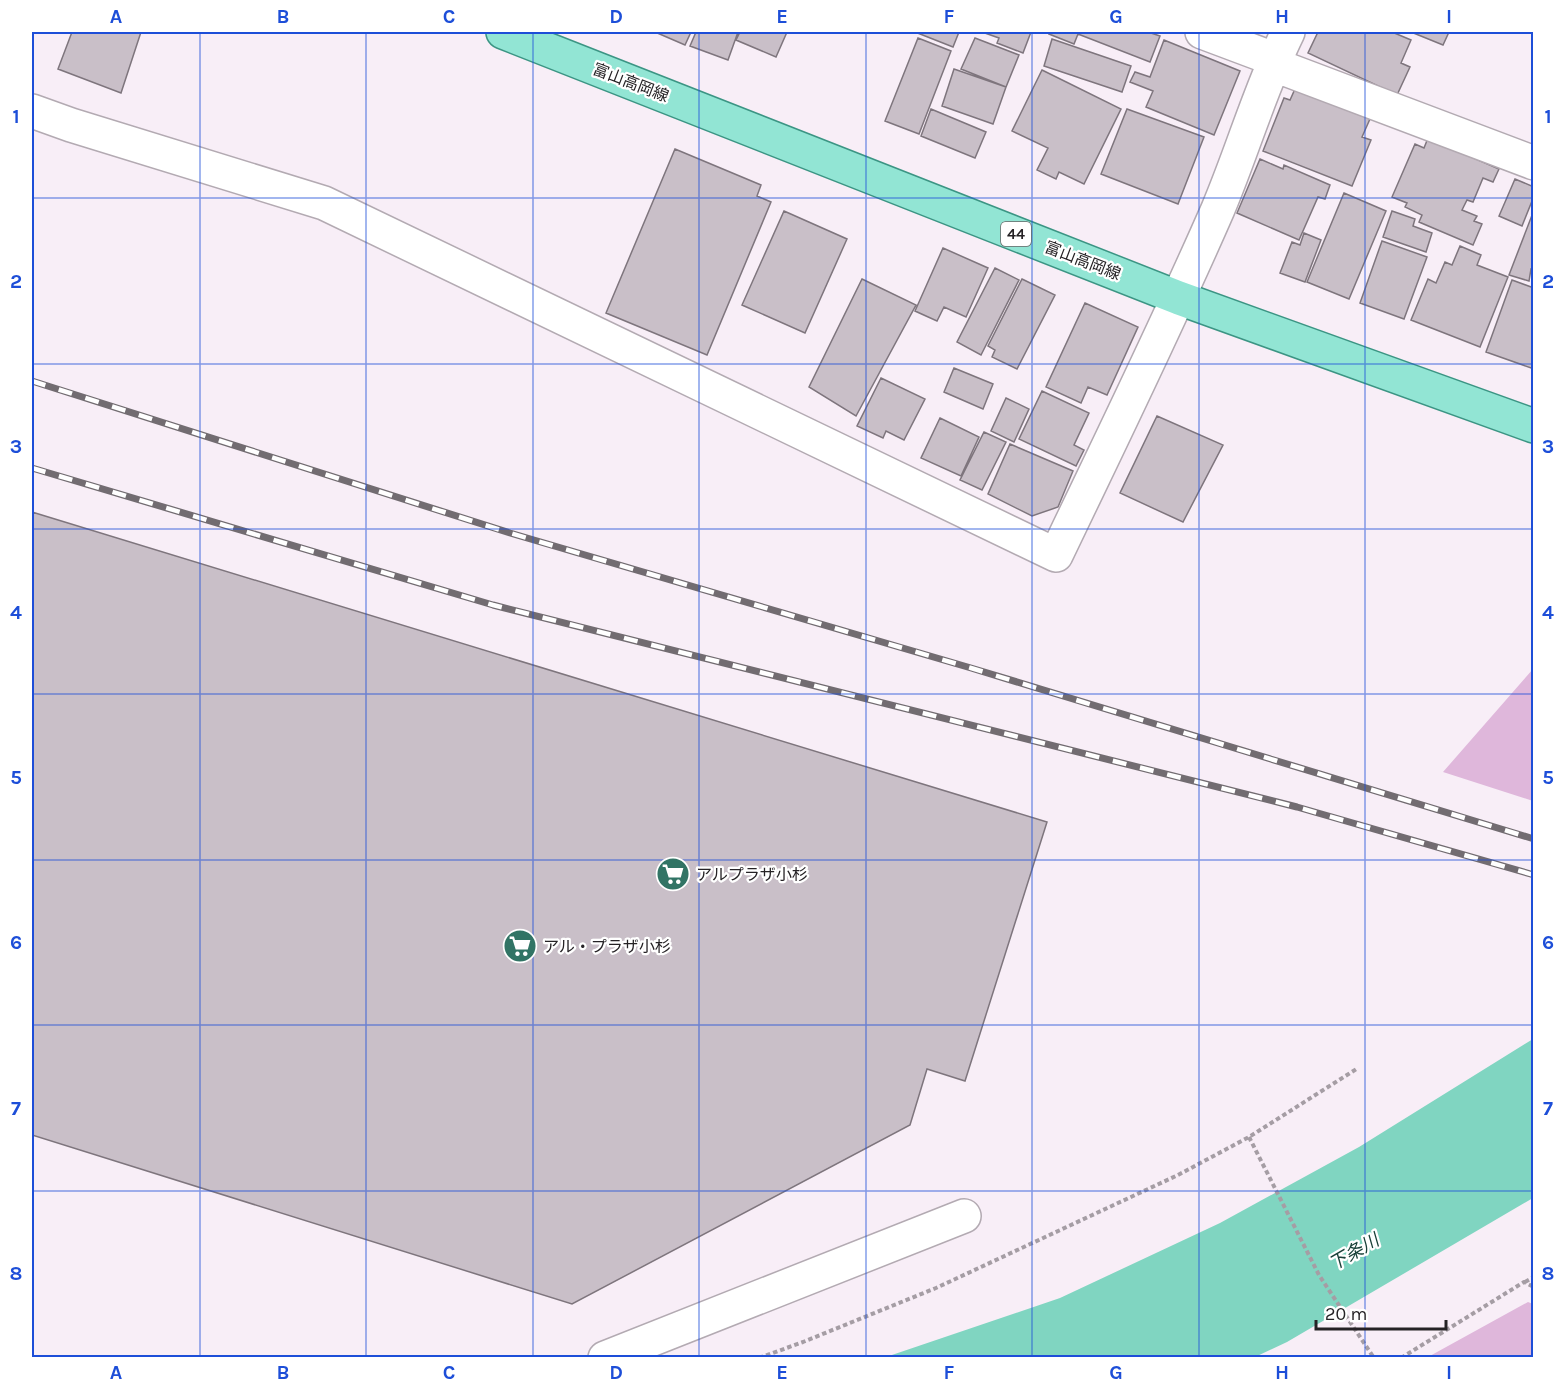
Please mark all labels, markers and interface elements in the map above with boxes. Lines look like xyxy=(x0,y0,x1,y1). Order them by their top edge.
text: A xyxy=(110,5,123,28)
text: B xyxy=(277,5,289,28)
text: C xyxy=(443,5,455,28)
text: D xyxy=(609,5,623,28)
text: E xyxy=(776,5,788,28)
text: F xyxy=(944,5,955,28)
text: G xyxy=(1109,5,1123,28)
text: H xyxy=(1275,5,1289,28)
text: I xyxy=(1446,5,1452,28)
street label: 富山高岡線 xyxy=(590,59,672,106)
text: 1 xyxy=(12,105,20,128)
text: 1 xyxy=(1544,105,1552,128)
road number: 44 xyxy=(1001,222,1031,246)
street label: 富山高岡線 xyxy=(1042,237,1124,284)
text: 2 xyxy=(10,270,22,293)
text: 2 xyxy=(1542,270,1554,293)
text: 3 xyxy=(10,435,22,458)
text: 3 xyxy=(1542,435,1554,458)
text: 4 xyxy=(10,601,22,624)
text: 4 xyxy=(1542,601,1554,624)
text: 5 xyxy=(10,766,22,789)
text: 5 xyxy=(1542,766,1554,789)
supermarket icon: アルプラザ小杉 xyxy=(655,856,691,892)
place label: アルプラザ小杉 xyxy=(696,865,808,884)
supermarket icon: アル・プラザ小杉 xyxy=(502,928,538,964)
text: 6 xyxy=(10,931,22,954)
text: 6 xyxy=(1542,931,1554,954)
place label: アル・プラザ小杉 xyxy=(543,937,671,956)
text: 7 xyxy=(11,1097,21,1120)
text: 7 xyxy=(1543,1097,1553,1120)
water label: 下条川 xyxy=(1325,1228,1385,1275)
text: 8 xyxy=(10,1262,22,1285)
text: 8 xyxy=(1542,1262,1554,1285)
scale bar xyxy=(1316,1293,1446,1331)
text: 20 m xyxy=(1325,1303,1367,1325)
text: A xyxy=(110,1361,123,1384)
text: B xyxy=(277,1361,289,1384)
text: C xyxy=(443,1361,455,1384)
text: D xyxy=(609,1361,623,1384)
text: E xyxy=(776,1361,788,1384)
text: F xyxy=(944,1361,955,1384)
text: G xyxy=(1109,1361,1123,1384)
text: H xyxy=(1275,1361,1289,1384)
text: I xyxy=(1446,1361,1452,1384)

